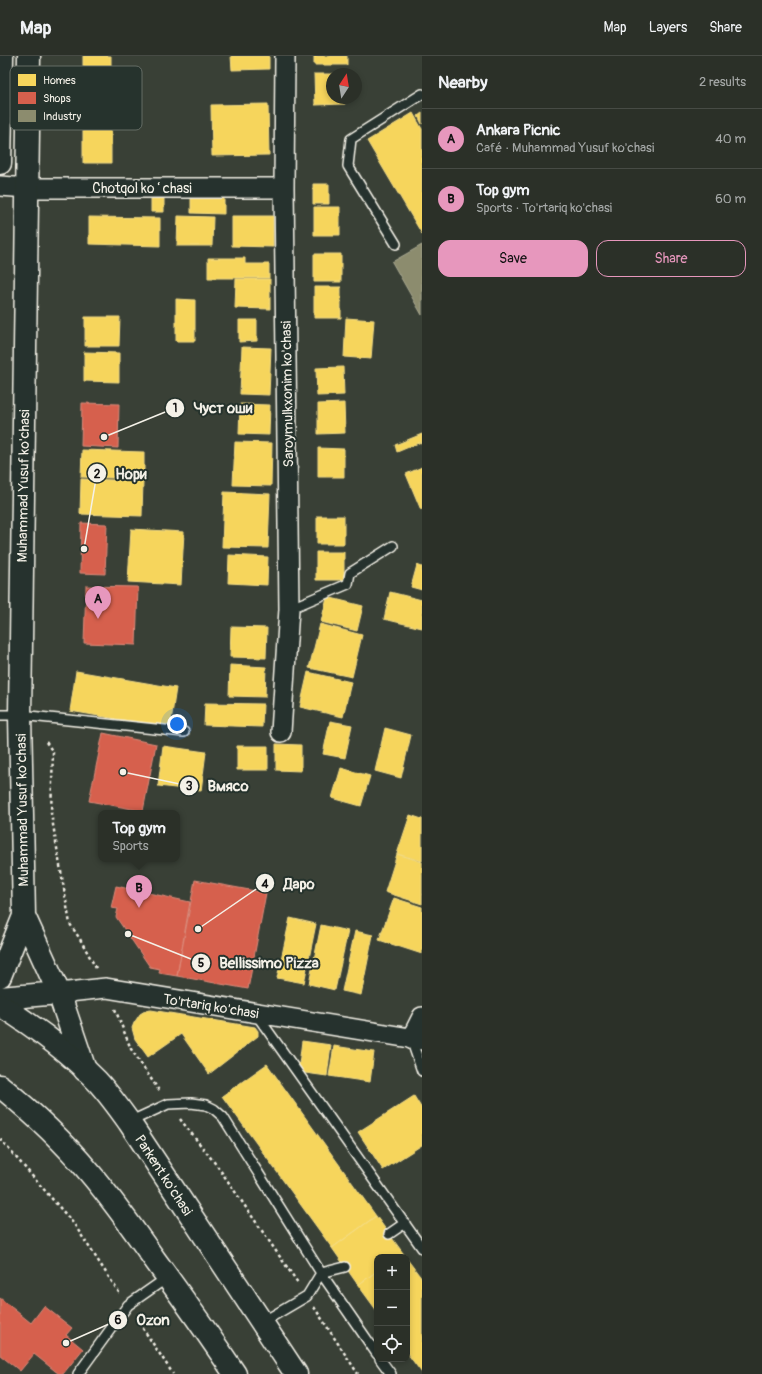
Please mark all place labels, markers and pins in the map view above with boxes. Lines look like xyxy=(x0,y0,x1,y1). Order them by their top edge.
callout: Чуст оши xyxy=(165,395,260,422)
callout: Нори xyxy=(87,460,155,487)
pin: A xyxy=(85,586,111,619)
callout: Вмясо xyxy=(179,772,256,799)
callout: Даро xyxy=(255,870,322,897)
pin: B xyxy=(126,875,152,908)
callout: Bellissimo Pizza xyxy=(191,949,327,976)
callout: Ozon xyxy=(108,1306,178,1333)

